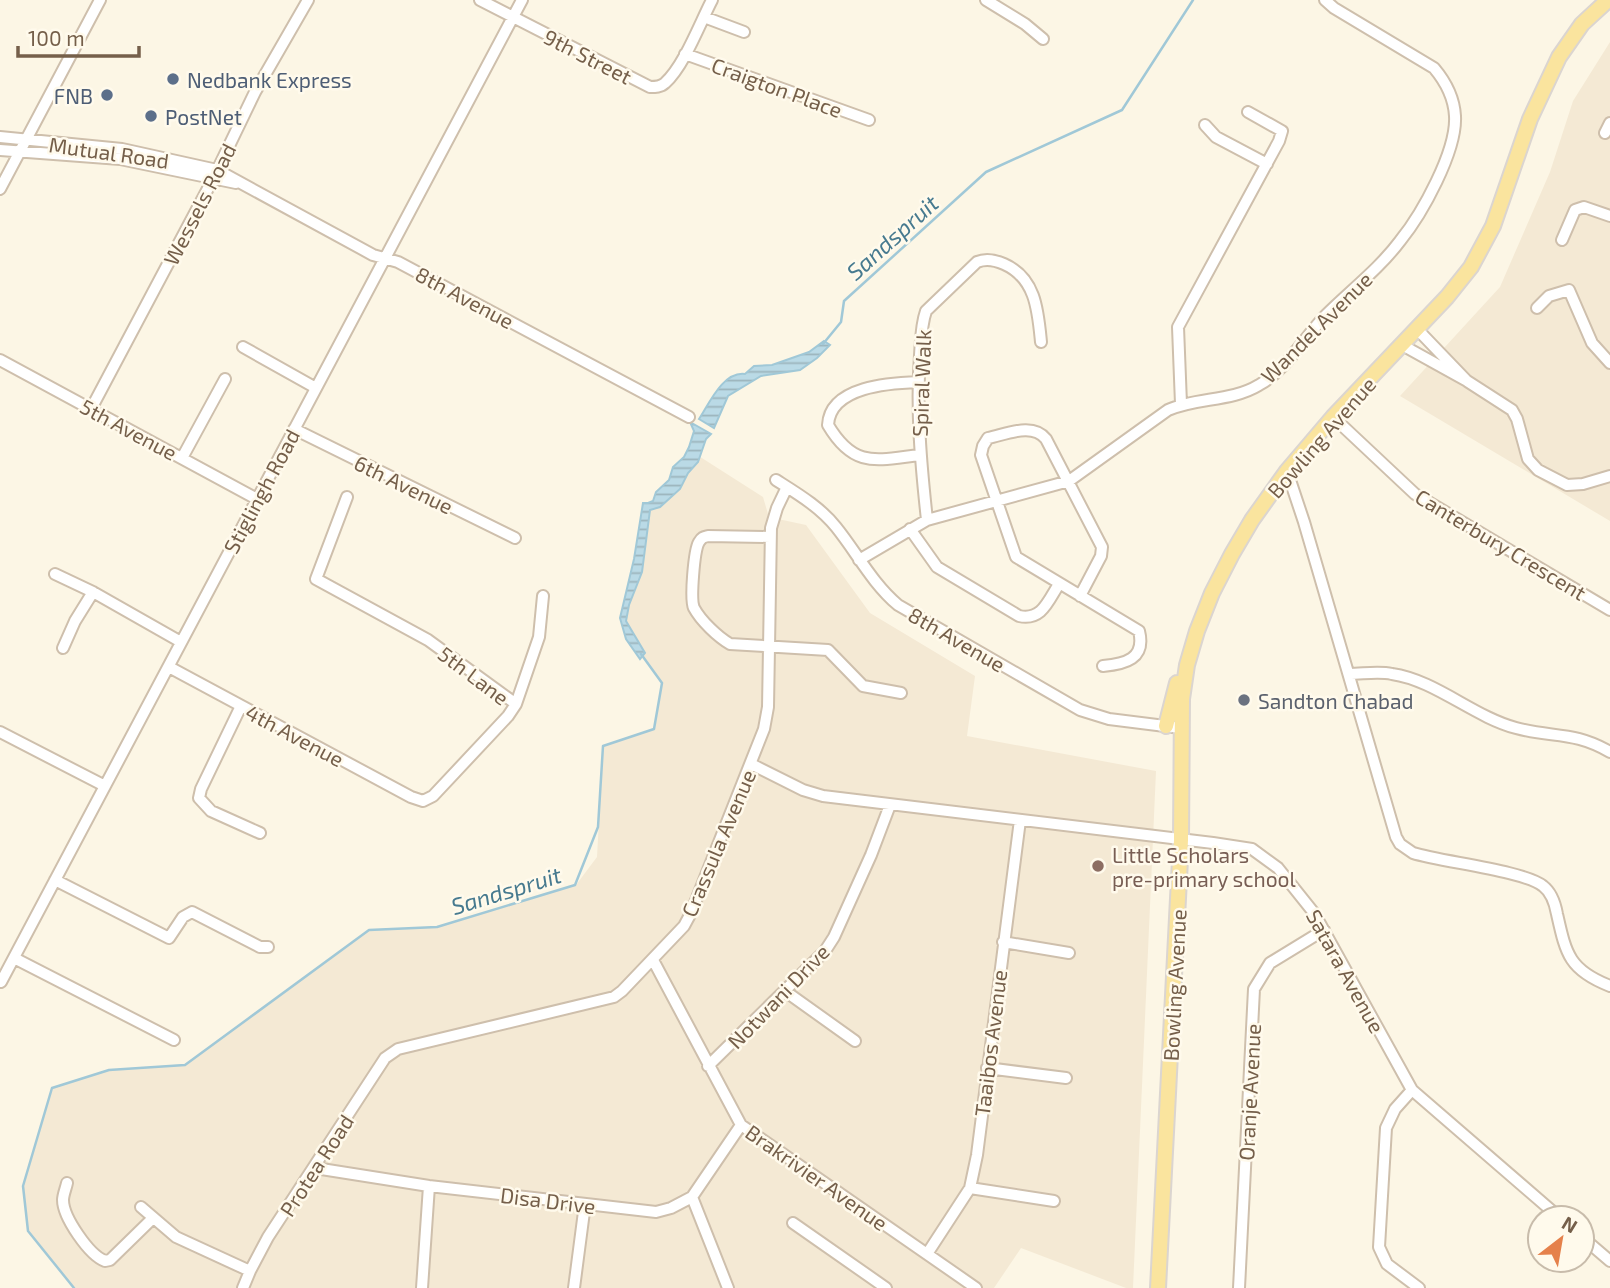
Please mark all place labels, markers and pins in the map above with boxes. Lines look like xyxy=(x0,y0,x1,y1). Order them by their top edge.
place label: Nedbank Express xyxy=(187,67,352,92)
marker: Nedbank Express xyxy=(165,71,181,87)
place label: FNB xyxy=(54,83,93,108)
marker: FNB xyxy=(99,87,115,103)
place label: PostNet xyxy=(165,104,242,129)
marker: PostNet xyxy=(143,108,159,124)
place label: Sandton Chabad xyxy=(1258,688,1414,713)
marker: Sandton Chabad xyxy=(1236,692,1252,708)
place label: Little Scholars pre-primary school xyxy=(1112,842,1297,891)
marker: Little Scholars pre-primary school xyxy=(1090,858,1106,874)

